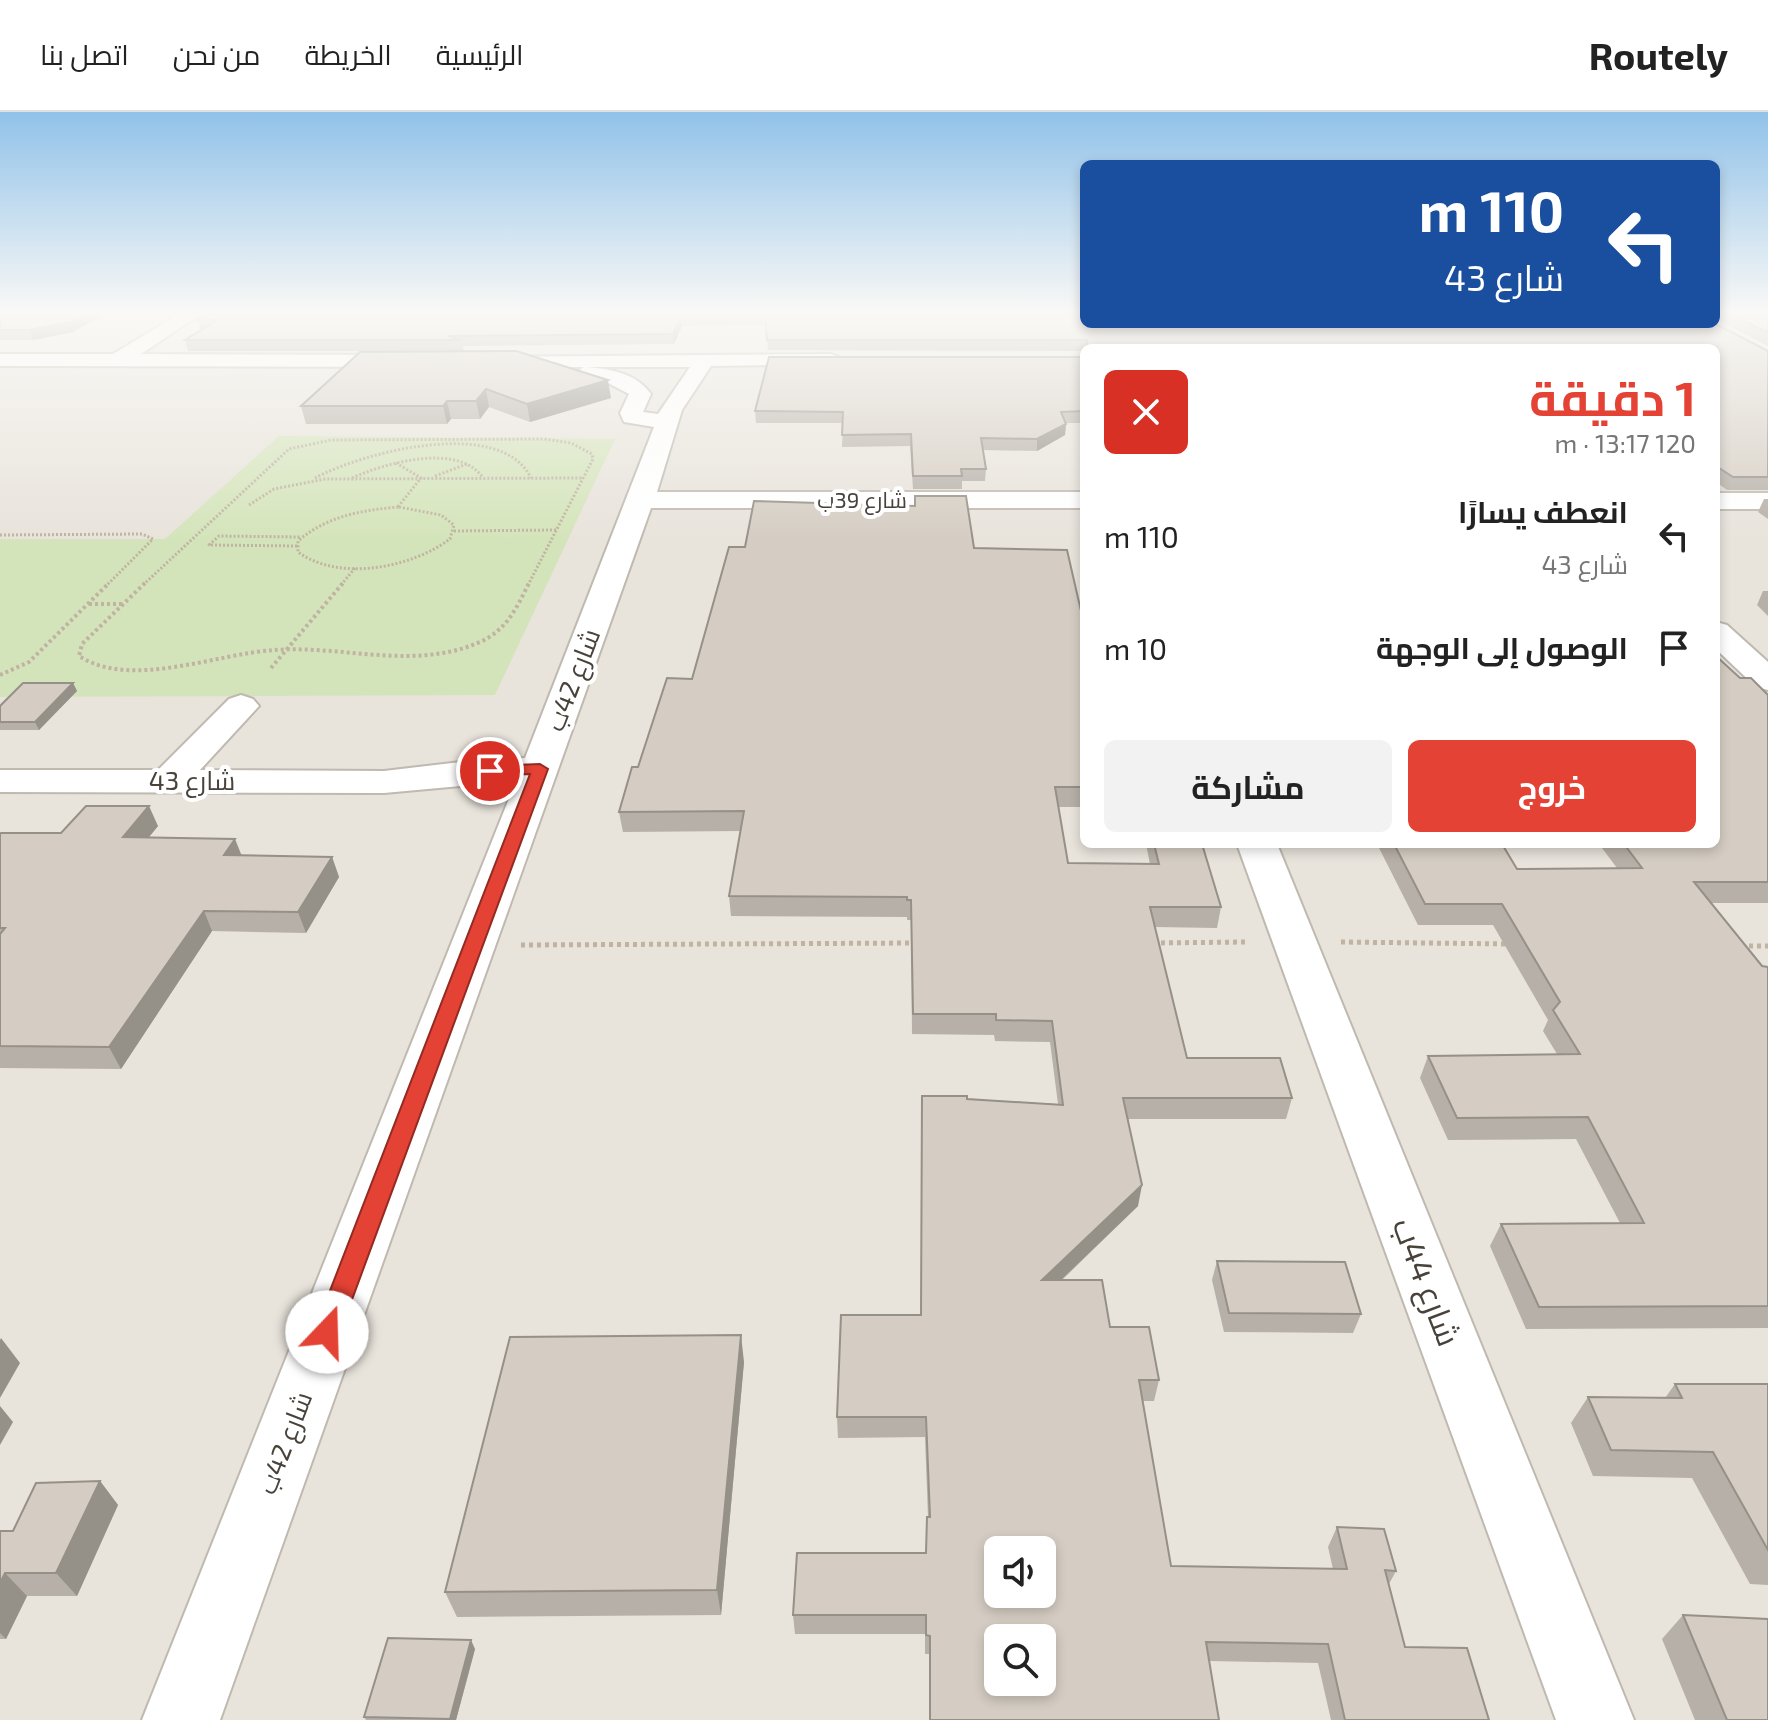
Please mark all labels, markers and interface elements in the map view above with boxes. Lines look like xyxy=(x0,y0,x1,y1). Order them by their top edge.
text: Routely xyxy=(1589,32,1728,78)
text: اتصل بنا xyxy=(40,37,129,71)
text: من نحن xyxy=(173,37,260,71)
text: الخريطة xyxy=(304,37,392,71)
text: الرئيسية xyxy=(436,37,524,71)
text: 110 m xyxy=(1419,176,1564,243)
icon: left xyxy=(1592,192,1696,296)
text: شارع 43 xyxy=(1444,255,1564,298)
text: 1 دقيقة xyxy=(1529,368,1696,426)
button: close xyxy=(1104,370,1188,454)
text: 120 m · 13:17 xyxy=(1554,427,1696,458)
street label: شارع 39ب xyxy=(817,486,907,515)
text: انعطف يسارًا xyxy=(1458,493,1628,529)
icon: left xyxy=(1652,514,1696,558)
text: 110 m xyxy=(1104,518,1179,554)
text: شارع 43 xyxy=(1541,548,1628,579)
street label: شارع 42ب xyxy=(538,624,608,736)
icon: arrive xyxy=(1652,626,1696,670)
text: الوصول إلى الوجهة xyxy=(1376,629,1628,665)
text: 10 m xyxy=(1104,630,1167,666)
pin xyxy=(456,737,524,805)
button: مشاركة xyxy=(1104,740,1392,832)
button: خروج xyxy=(1408,740,1696,832)
icon: arrive xyxy=(468,749,512,793)
street label: شارع 43 xyxy=(149,764,235,798)
street label: شارع 44ب xyxy=(1381,1212,1470,1352)
position arrow xyxy=(285,1290,369,1374)
street label: شارع 42ب xyxy=(250,1387,320,1499)
map controls xyxy=(984,1536,1056,1696)
button: sound xyxy=(984,1536,1056,1608)
button: search xyxy=(984,1624,1056,1696)

